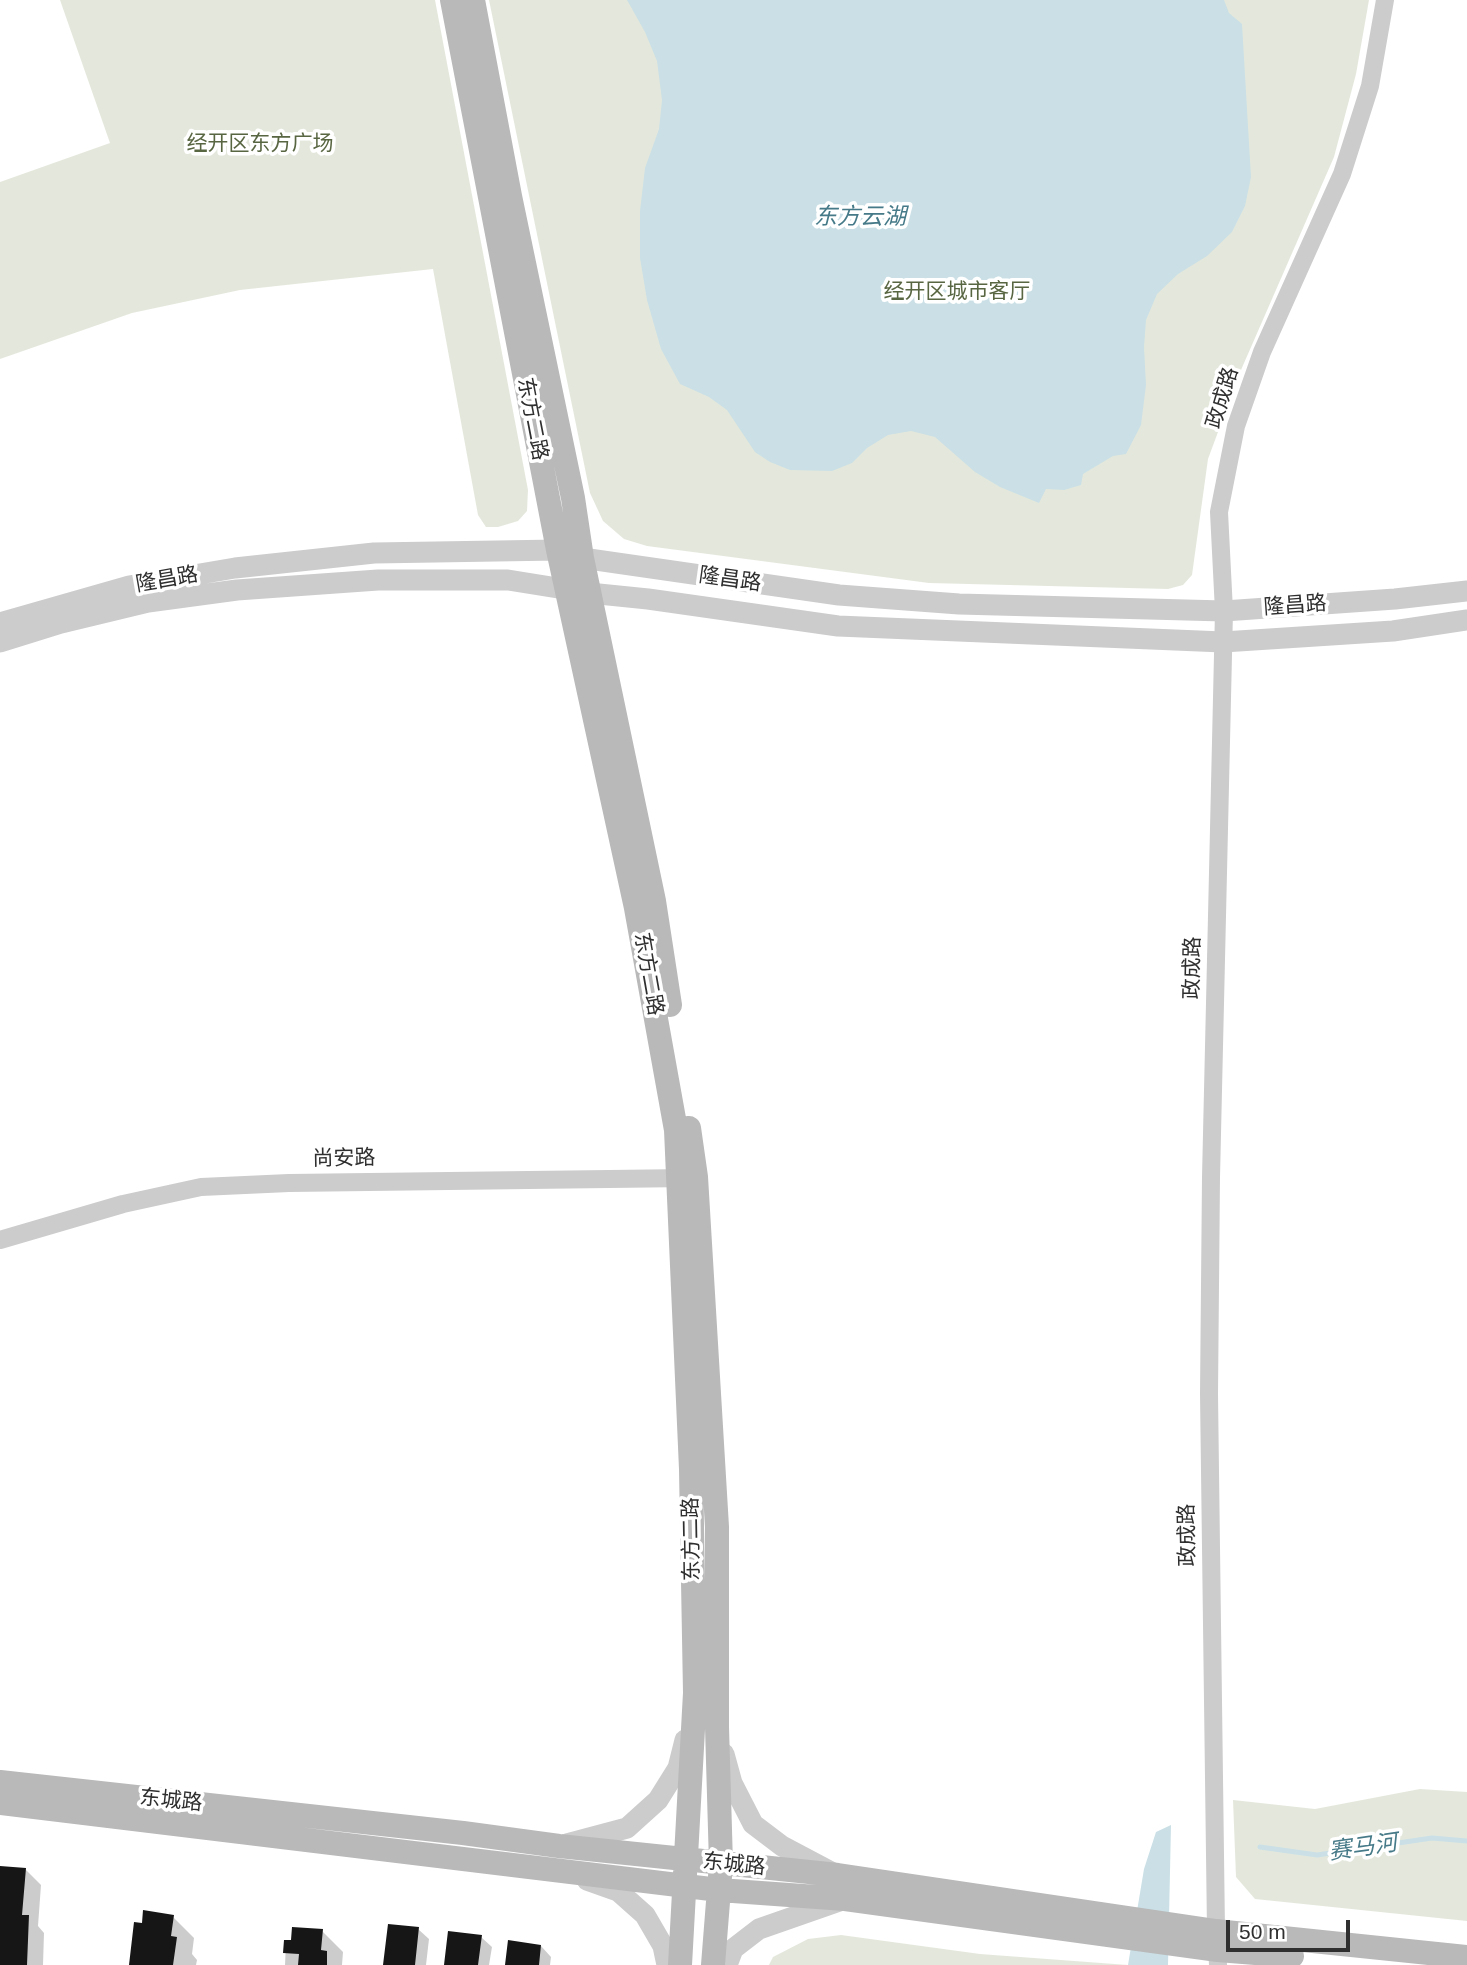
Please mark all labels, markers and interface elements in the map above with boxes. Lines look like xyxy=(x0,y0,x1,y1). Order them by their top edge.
park label: 经开区东方广场 xyxy=(187,131,333,157)
water label: 东方云湖 xyxy=(814,204,906,232)
park label: 经开区城市客厅 xyxy=(884,279,1030,305)
street label: 政成路 xyxy=(1202,364,1244,432)
street label: 东方二路 xyxy=(512,375,552,463)
street label: 隆昌路 xyxy=(134,562,200,598)
street label: 隆昌路 xyxy=(697,563,763,597)
street label: 隆昌路 xyxy=(1263,591,1327,621)
street label: 东方二路 xyxy=(628,930,668,1018)
street label: 政成路 xyxy=(1180,936,1206,1000)
street label: 尚安路 xyxy=(312,1146,376,1172)
street label: 东方二路 xyxy=(679,1497,705,1581)
street label: 政成路 xyxy=(1175,1503,1201,1567)
street label: 东城路 xyxy=(138,1785,204,1817)
water label: 赛马河 xyxy=(1327,1830,1399,1866)
street label: 东城路 xyxy=(701,1849,767,1881)
scale bar xyxy=(1229,1906,1353,1950)
text: 50 m xyxy=(1239,1920,1286,1943)

